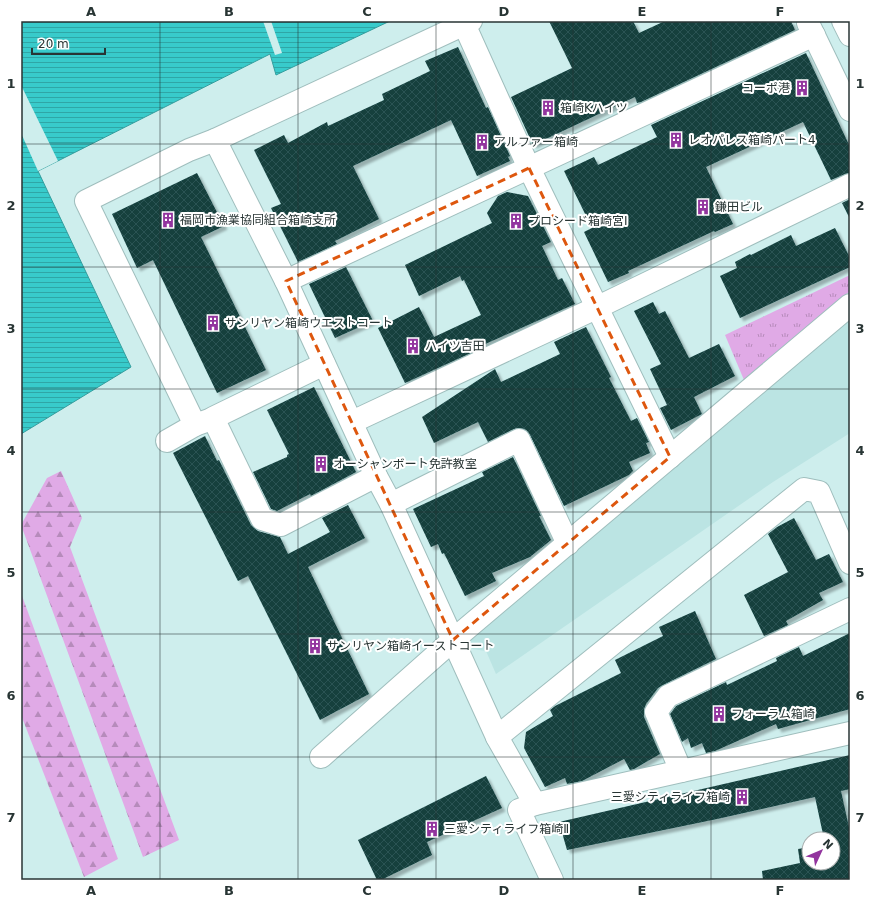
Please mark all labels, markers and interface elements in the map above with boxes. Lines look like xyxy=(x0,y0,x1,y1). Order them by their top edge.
text: A xyxy=(86,4,96,19)
text: B xyxy=(224,4,234,19)
text: C xyxy=(362,4,372,19)
text: D xyxy=(499,4,510,19)
text: E xyxy=(638,4,646,19)
text: F xyxy=(776,4,784,19)
scale bar xyxy=(32,30,105,56)
text: 20 m xyxy=(38,37,69,51)
text: 1 xyxy=(6,76,16,91)
text: 1 xyxy=(855,76,865,91)
building icon: コーポ港 xyxy=(793,79,811,97)
place label: コーポ港 xyxy=(742,81,790,95)
building icon: 箱崎Kハイツ xyxy=(539,99,557,117)
place label: 箱崎Kハイツ xyxy=(560,101,628,115)
building icon: レオパレス箱崎パート4 xyxy=(667,131,685,149)
building icon: アルファー箱崎 xyxy=(473,133,491,151)
place label: レオパレス箱崎パート4 xyxy=(688,133,816,147)
place label: アルファー箱崎 xyxy=(494,135,578,149)
text: 2 xyxy=(6,198,16,213)
building icon: 鎌田ビル xyxy=(694,198,712,216)
text: 2 xyxy=(855,198,865,213)
place label: 鎌田ビル xyxy=(715,200,763,214)
building icon: 福岡市漁業協同組合箱崎支所 xyxy=(159,211,177,229)
building icon: プロシード箱崎宮Ⅰ xyxy=(507,212,525,230)
place label: 福岡市漁業協同組合箱崎支所 xyxy=(180,213,336,227)
place label: プロシード箱崎宮Ⅰ xyxy=(528,214,628,228)
building icon: サンリヤン箱崎ウエストコート xyxy=(204,314,222,332)
place label: サンリヤン箱崎ウエストコート xyxy=(225,316,393,330)
text: 3 xyxy=(6,321,16,336)
text: 3 xyxy=(855,321,865,336)
building icon: ハイツ吉田 xyxy=(404,337,422,355)
place label: ハイツ吉田 xyxy=(425,339,485,353)
text: 4 xyxy=(6,443,16,458)
text: 4 xyxy=(855,443,865,458)
building icon: オーシャンボート免許教室 xyxy=(312,455,330,473)
place label: オーシャンボート免許教室 xyxy=(333,457,477,471)
text: 5 xyxy=(6,565,16,580)
text: 5 xyxy=(855,565,865,580)
building icon: サンリヤン箱崎イーストコート xyxy=(306,637,324,655)
place label: サンリヤン箱崎イーストコート xyxy=(327,639,494,653)
text: 6 xyxy=(6,688,16,703)
text: 6 xyxy=(855,688,865,703)
building icon: フォーラム箱崎 xyxy=(710,705,728,723)
place label: フォーラム箱崎 xyxy=(731,707,815,721)
building icon: 三愛シティライフ箱崎 xyxy=(733,788,751,806)
place label: 三愛シティライフ箱崎 xyxy=(611,790,730,804)
text: 7 xyxy=(6,810,16,825)
text: 7 xyxy=(855,810,865,825)
building icon: 三愛シティライフ箱崎Ⅱ xyxy=(423,820,441,838)
place label: 三愛シティライフ箱崎Ⅱ xyxy=(444,822,569,836)
north arrow xyxy=(801,831,841,871)
text: N xyxy=(820,837,836,852)
text: A xyxy=(86,883,96,898)
text: B xyxy=(224,883,234,898)
text: C xyxy=(362,883,372,898)
text: D xyxy=(499,883,510,898)
text: E xyxy=(638,883,646,898)
text: F xyxy=(776,883,784,898)

